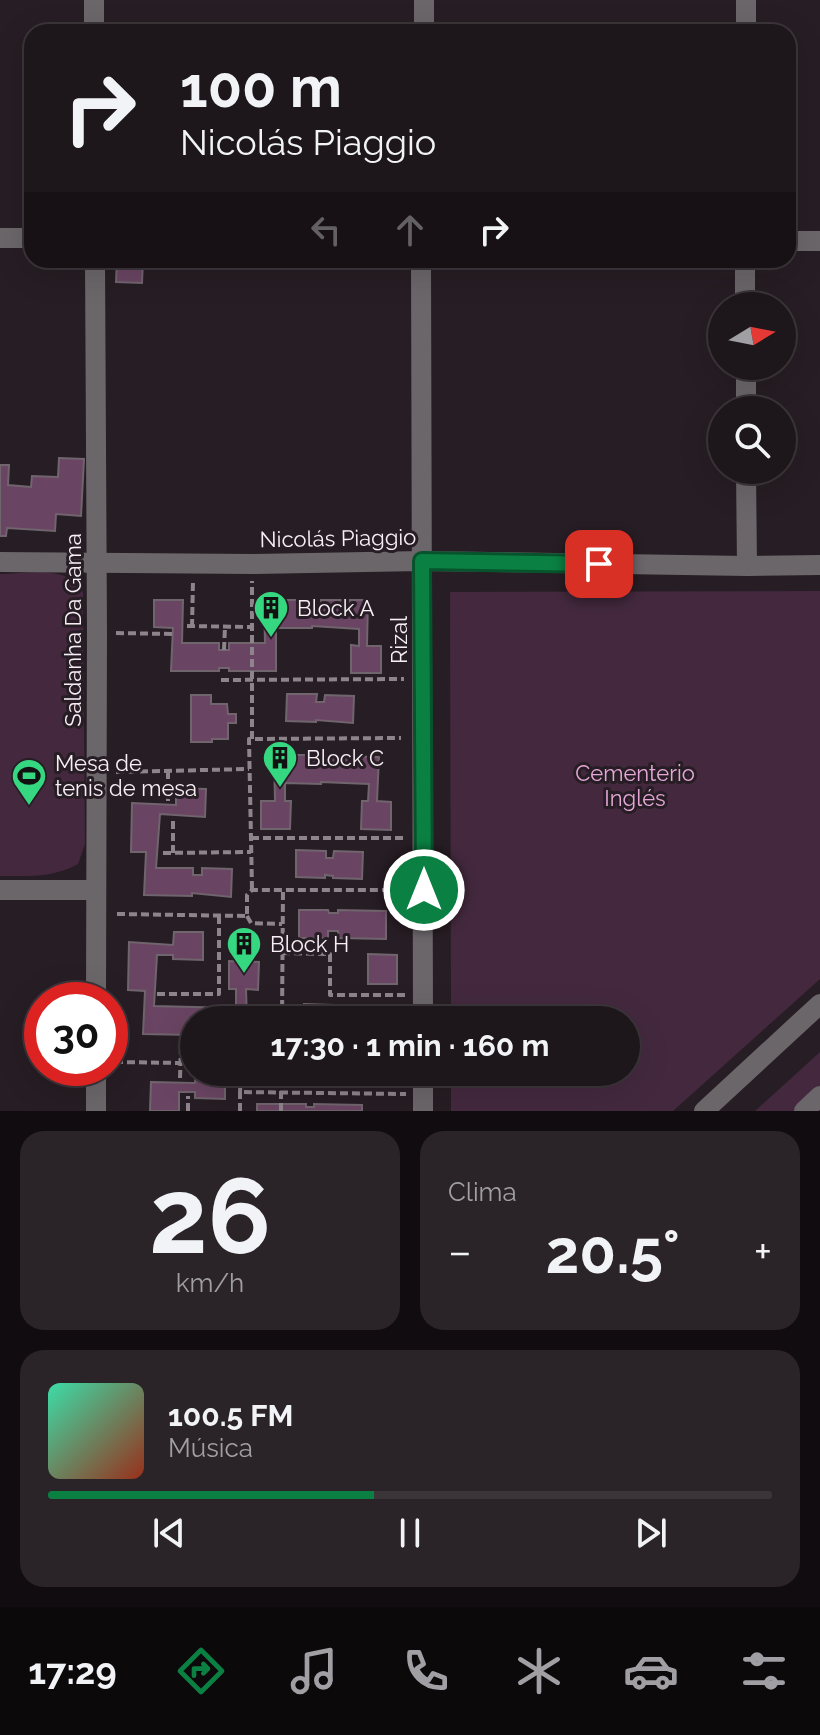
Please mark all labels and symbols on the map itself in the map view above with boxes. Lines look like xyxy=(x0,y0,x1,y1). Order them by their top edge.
north arrow xyxy=(708,292,796,380)
street label: Nicolás Piaggio xyxy=(259,524,417,552)
pin xyxy=(565,530,633,598)
street label: Saldanha Da Gama xyxy=(60,533,86,727)
building icon: Block A xyxy=(252,589,290,639)
place label: Block A xyxy=(297,595,374,621)
street label: Rizal xyxy=(386,616,412,664)
building icon: Block C xyxy=(261,739,299,789)
place label: Block C xyxy=(306,745,384,771)
place label: Mesa de tenis de mesa xyxy=(55,750,197,801)
sports icon: Mesa de tenis de mesa xyxy=(10,757,48,807)
park label: Cementerio Inglés xyxy=(575,760,695,811)
position arrow xyxy=(382,848,466,932)
building icon: Block H xyxy=(225,925,263,975)
place label: Block H xyxy=(270,931,349,957)
speed limit sign: 30 xyxy=(24,982,128,1086)

